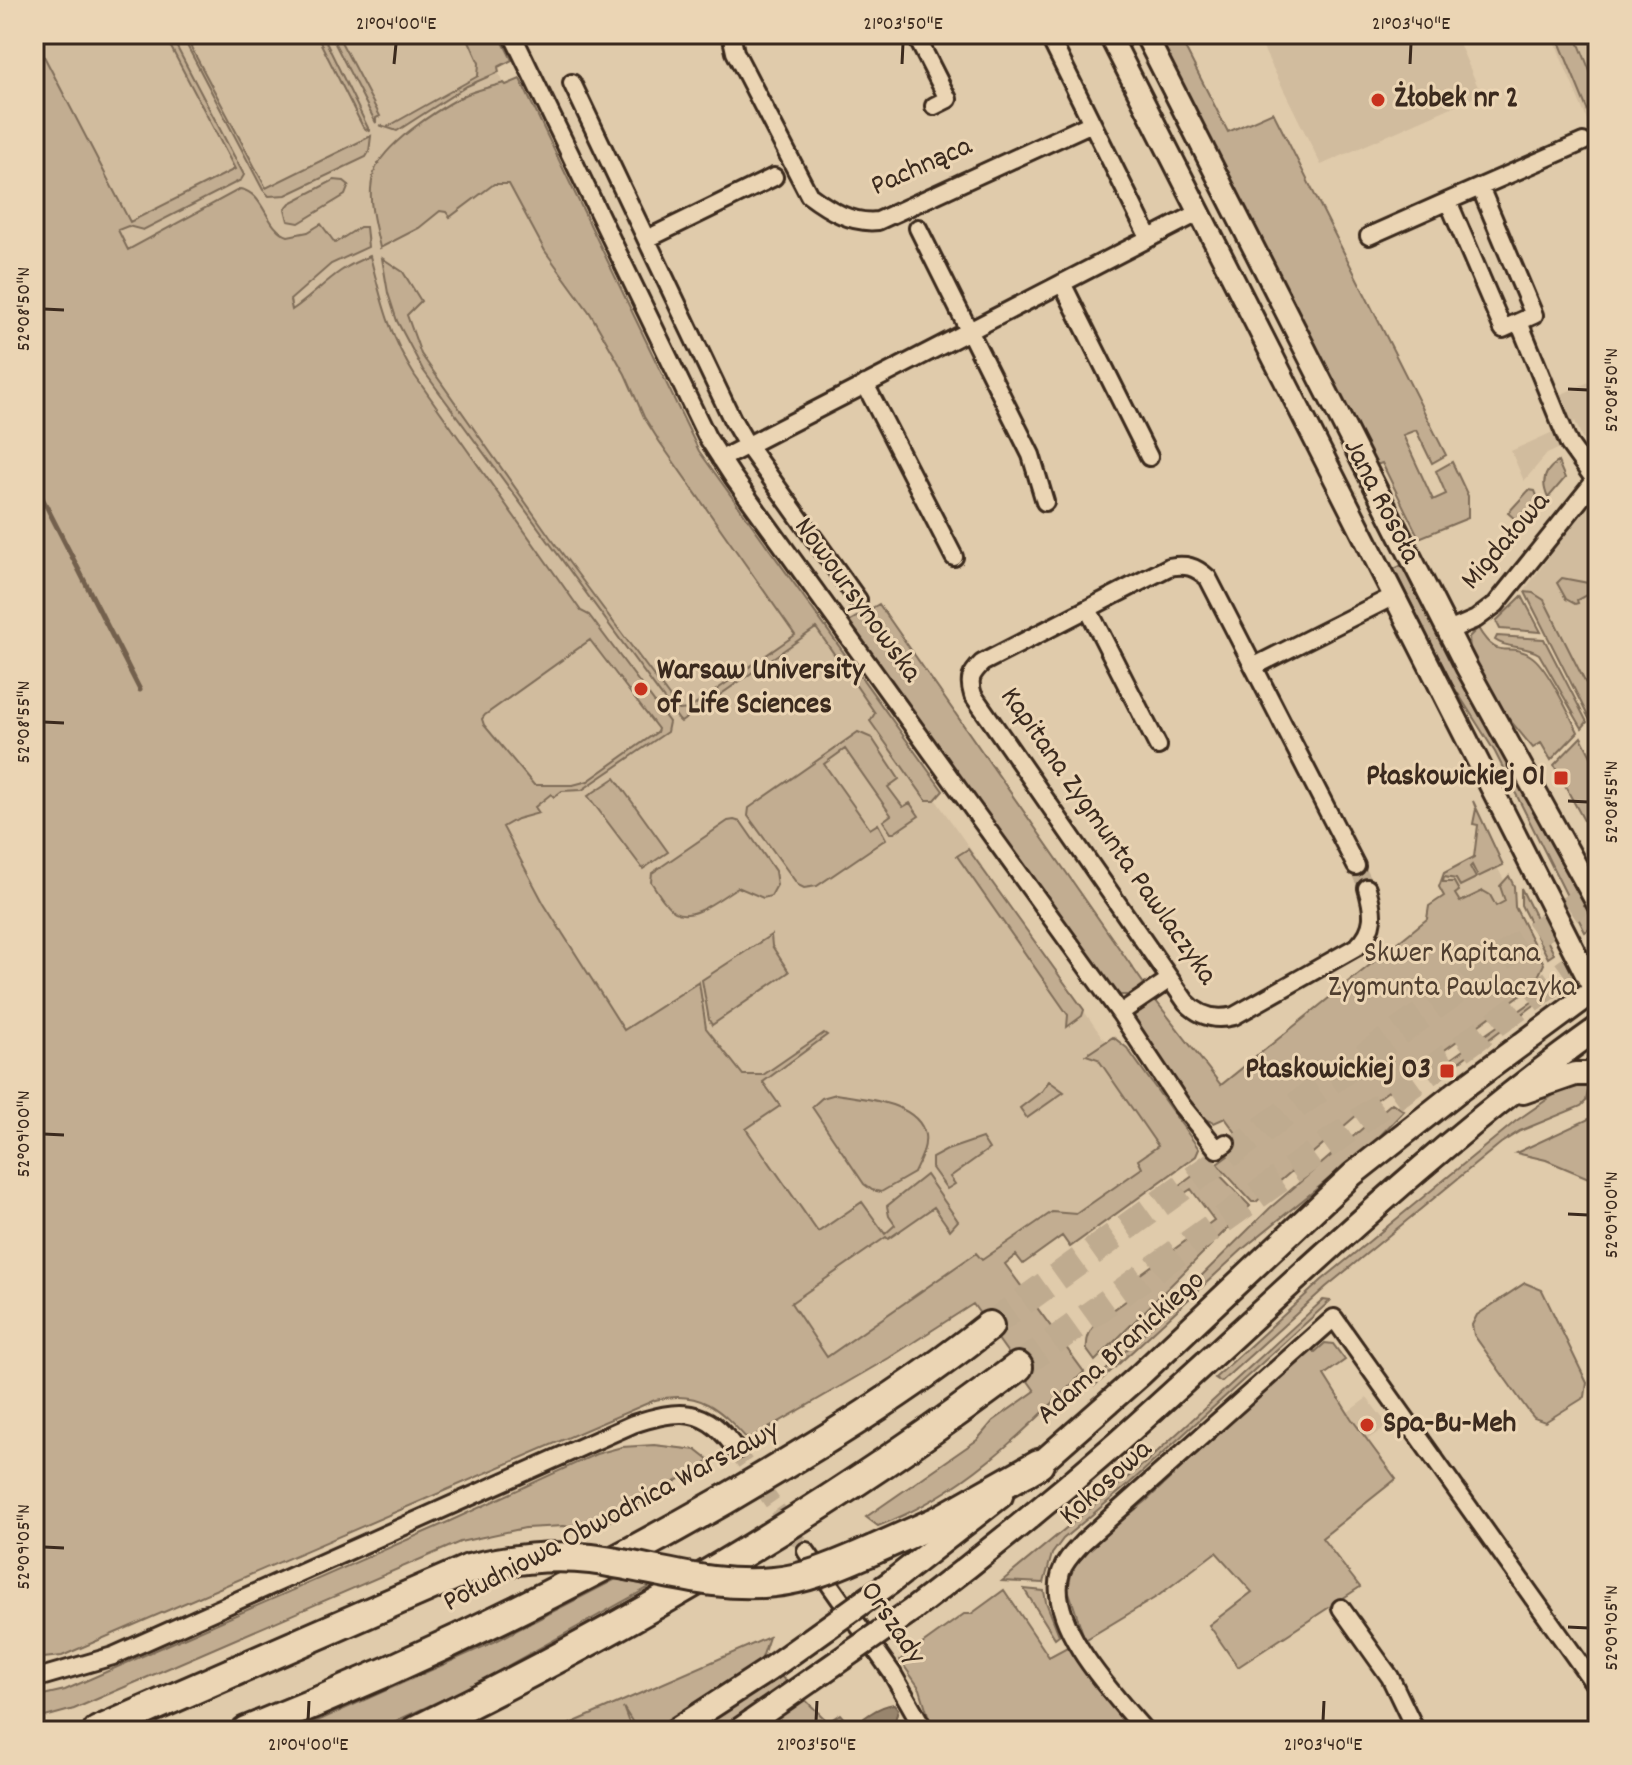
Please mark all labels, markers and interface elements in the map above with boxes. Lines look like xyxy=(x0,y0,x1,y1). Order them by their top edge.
text: 21°04'00"E xyxy=(356,11,436,39)
text: 21°03'50"E xyxy=(863,11,943,39)
text: 21°03'40"E xyxy=(1372,11,1450,39)
place label: Żłobek nr 2 xyxy=(1394,79,1519,122)
marker: Żłobek nr 2 xyxy=(1369,91,1387,109)
street label: Pachnąca xyxy=(864,126,980,209)
text: 52°08'50"N xyxy=(11,267,39,351)
text: 52°08'50"N xyxy=(1599,348,1627,432)
street label: Jana Rosoła xyxy=(1330,432,1430,573)
street label: Migdałowa xyxy=(1452,482,1563,601)
street label: Nowoursynowska xyxy=(781,509,931,693)
place label: Warsaw University of Life Sciences xyxy=(657,651,866,728)
street label: Kapitana Zygmunta Pawlaczyka xyxy=(987,679,1227,996)
marker: Warsaw University of Life Sciences xyxy=(632,680,650,698)
text: 52°08'55"N xyxy=(11,681,39,763)
place label: Płaskowickiej 01 xyxy=(1366,757,1545,800)
text: 52°08'55"N xyxy=(1599,761,1627,843)
marker: Płaskowickiej 01 xyxy=(1552,769,1570,787)
park label: Skwer Kapitana Zygmunta Pawlaczyka xyxy=(1328,934,1577,1011)
place label: Płaskowickiej 03 xyxy=(1245,1050,1431,1093)
marker: Płaskowickiej 03 xyxy=(1438,1062,1456,1080)
text: 52°09'00"N xyxy=(11,1090,39,1178)
text: 52°09'00"N xyxy=(1599,1171,1627,1259)
street label: Adama Branickiego xyxy=(1028,1261,1216,1437)
place label: Spa-Bu-Meh xyxy=(1383,1404,1516,1447)
street label: Południowa Obwodnica Warszawy xyxy=(436,1410,789,1625)
marker: Spa-Bu-Meh xyxy=(1358,1416,1376,1434)
street label: Kokosowa xyxy=(1051,1430,1164,1538)
text: 52°09'05"N xyxy=(11,1504,39,1590)
street label: Orszady xyxy=(847,1574,935,1675)
text: 52°09'05"N xyxy=(1599,1585,1627,1671)
text: 21°04'00"E xyxy=(268,1732,348,1760)
text: 21°03'50"E xyxy=(776,1732,856,1760)
text: 21°03'40"E xyxy=(1284,1732,1362,1760)

